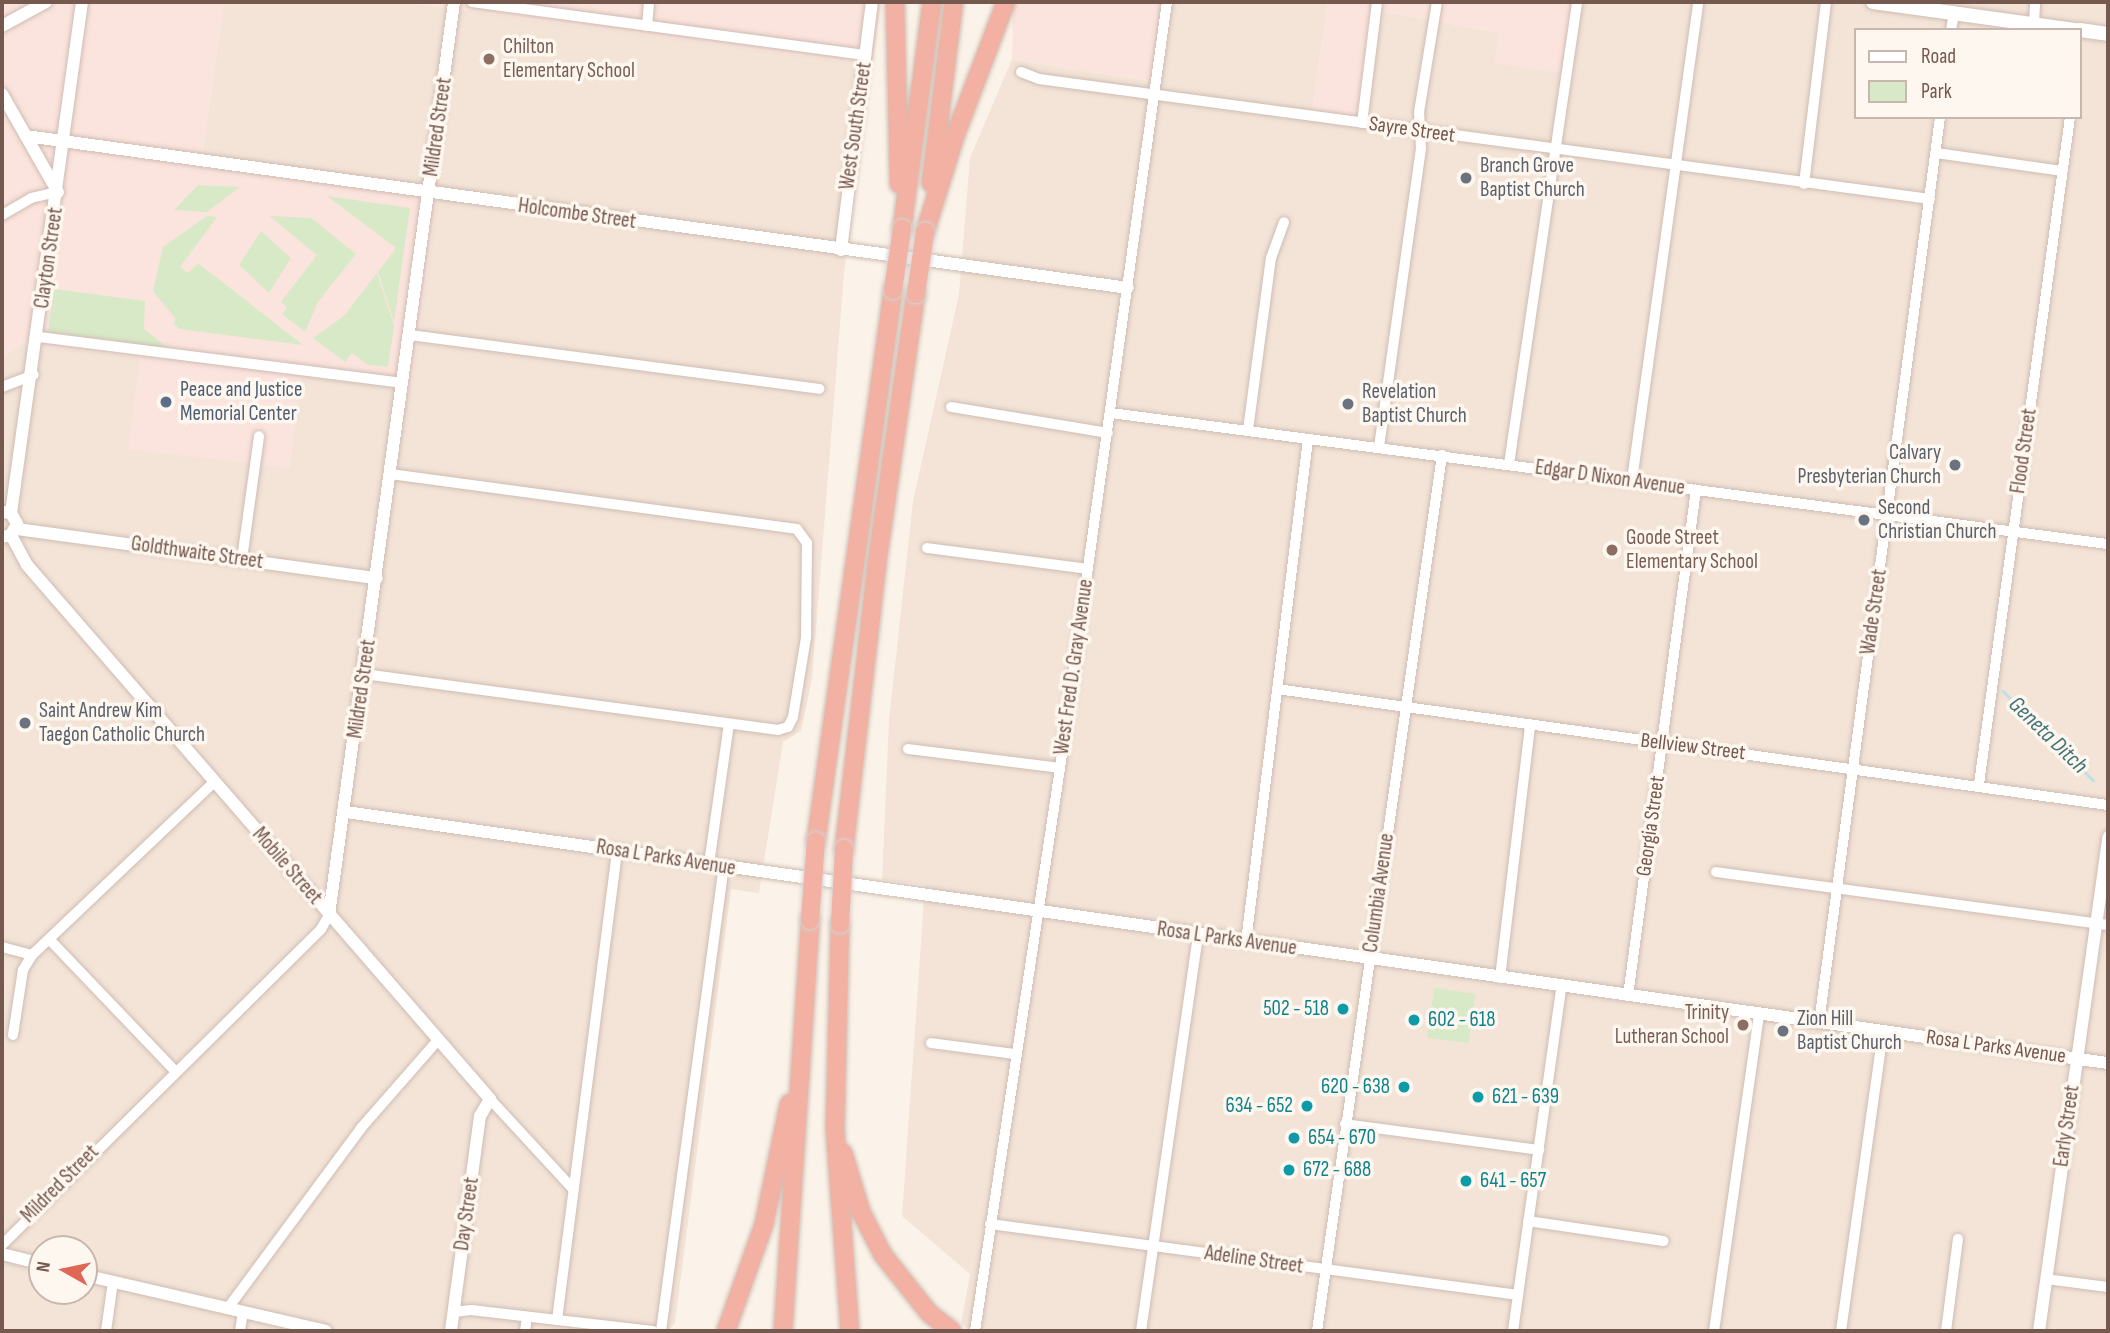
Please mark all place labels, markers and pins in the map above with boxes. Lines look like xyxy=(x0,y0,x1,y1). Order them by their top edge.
place label: Chilton Elementary School xyxy=(503,34,635,84)
marker: Chilton Elementary School xyxy=(481,51,497,67)
place label: Branch Grove Baptist Church xyxy=(1480,153,1585,203)
marker: Branch Grove Baptist Church xyxy=(1458,170,1474,186)
place label: Peace and Justice Memorial Center xyxy=(180,377,302,427)
place label: Revelation Baptist Church xyxy=(1362,379,1467,429)
marker: Peace and Justice Memorial Center xyxy=(158,394,174,410)
marker: Revelation Baptist Church xyxy=(1340,396,1356,412)
place label: Calvary Presbyterian Church xyxy=(1798,440,1941,490)
marker: Calvary Presbyterian Church xyxy=(1947,457,1963,473)
place label: Second Christian Church xyxy=(1878,495,1996,545)
marker: Second Christian Church xyxy=(1856,512,1872,528)
place label: Goode Street Elementary School xyxy=(1626,525,1758,575)
marker: Goode Street Elementary School xyxy=(1604,542,1620,558)
place label: Saint Andrew Kim Taegon Catholic Church xyxy=(39,698,205,748)
marker: Saint Andrew Kim Taegon Catholic Church xyxy=(17,715,33,731)
place label: 502 - 518 xyxy=(1263,996,1329,1022)
place label: Trinity Lutheran School xyxy=(1615,1000,1729,1050)
marker: 502 - 518 xyxy=(1335,1001,1351,1017)
place label: Zion Hill Baptist Church xyxy=(1797,1006,1902,1056)
place label: 602 - 618 xyxy=(1428,1007,1495,1033)
marker: 602 - 618 xyxy=(1406,1012,1422,1028)
marker: Trinity Lutheran School xyxy=(1735,1017,1751,1033)
marker: Zion Hill Baptist Church xyxy=(1775,1023,1791,1039)
place label: 620 - 638 xyxy=(1321,1074,1390,1100)
marker: 620 - 638 xyxy=(1396,1079,1412,1095)
place label: 621 - 639 xyxy=(1492,1084,1559,1110)
marker: 621 - 639 xyxy=(1470,1089,1486,1105)
place label: 634 - 652 xyxy=(1226,1093,1293,1119)
marker: 634 - 652 xyxy=(1299,1098,1315,1114)
place label: 654 - 670 xyxy=(1308,1125,1376,1151)
marker: 654 - 670 xyxy=(1286,1130,1302,1146)
place label: 672 - 688 xyxy=(1303,1157,1371,1183)
marker: 672 - 688 xyxy=(1281,1162,1297,1178)
place label: 641 - 657 xyxy=(1480,1168,1546,1194)
marker: 641 - 657 xyxy=(1458,1173,1474,1189)

